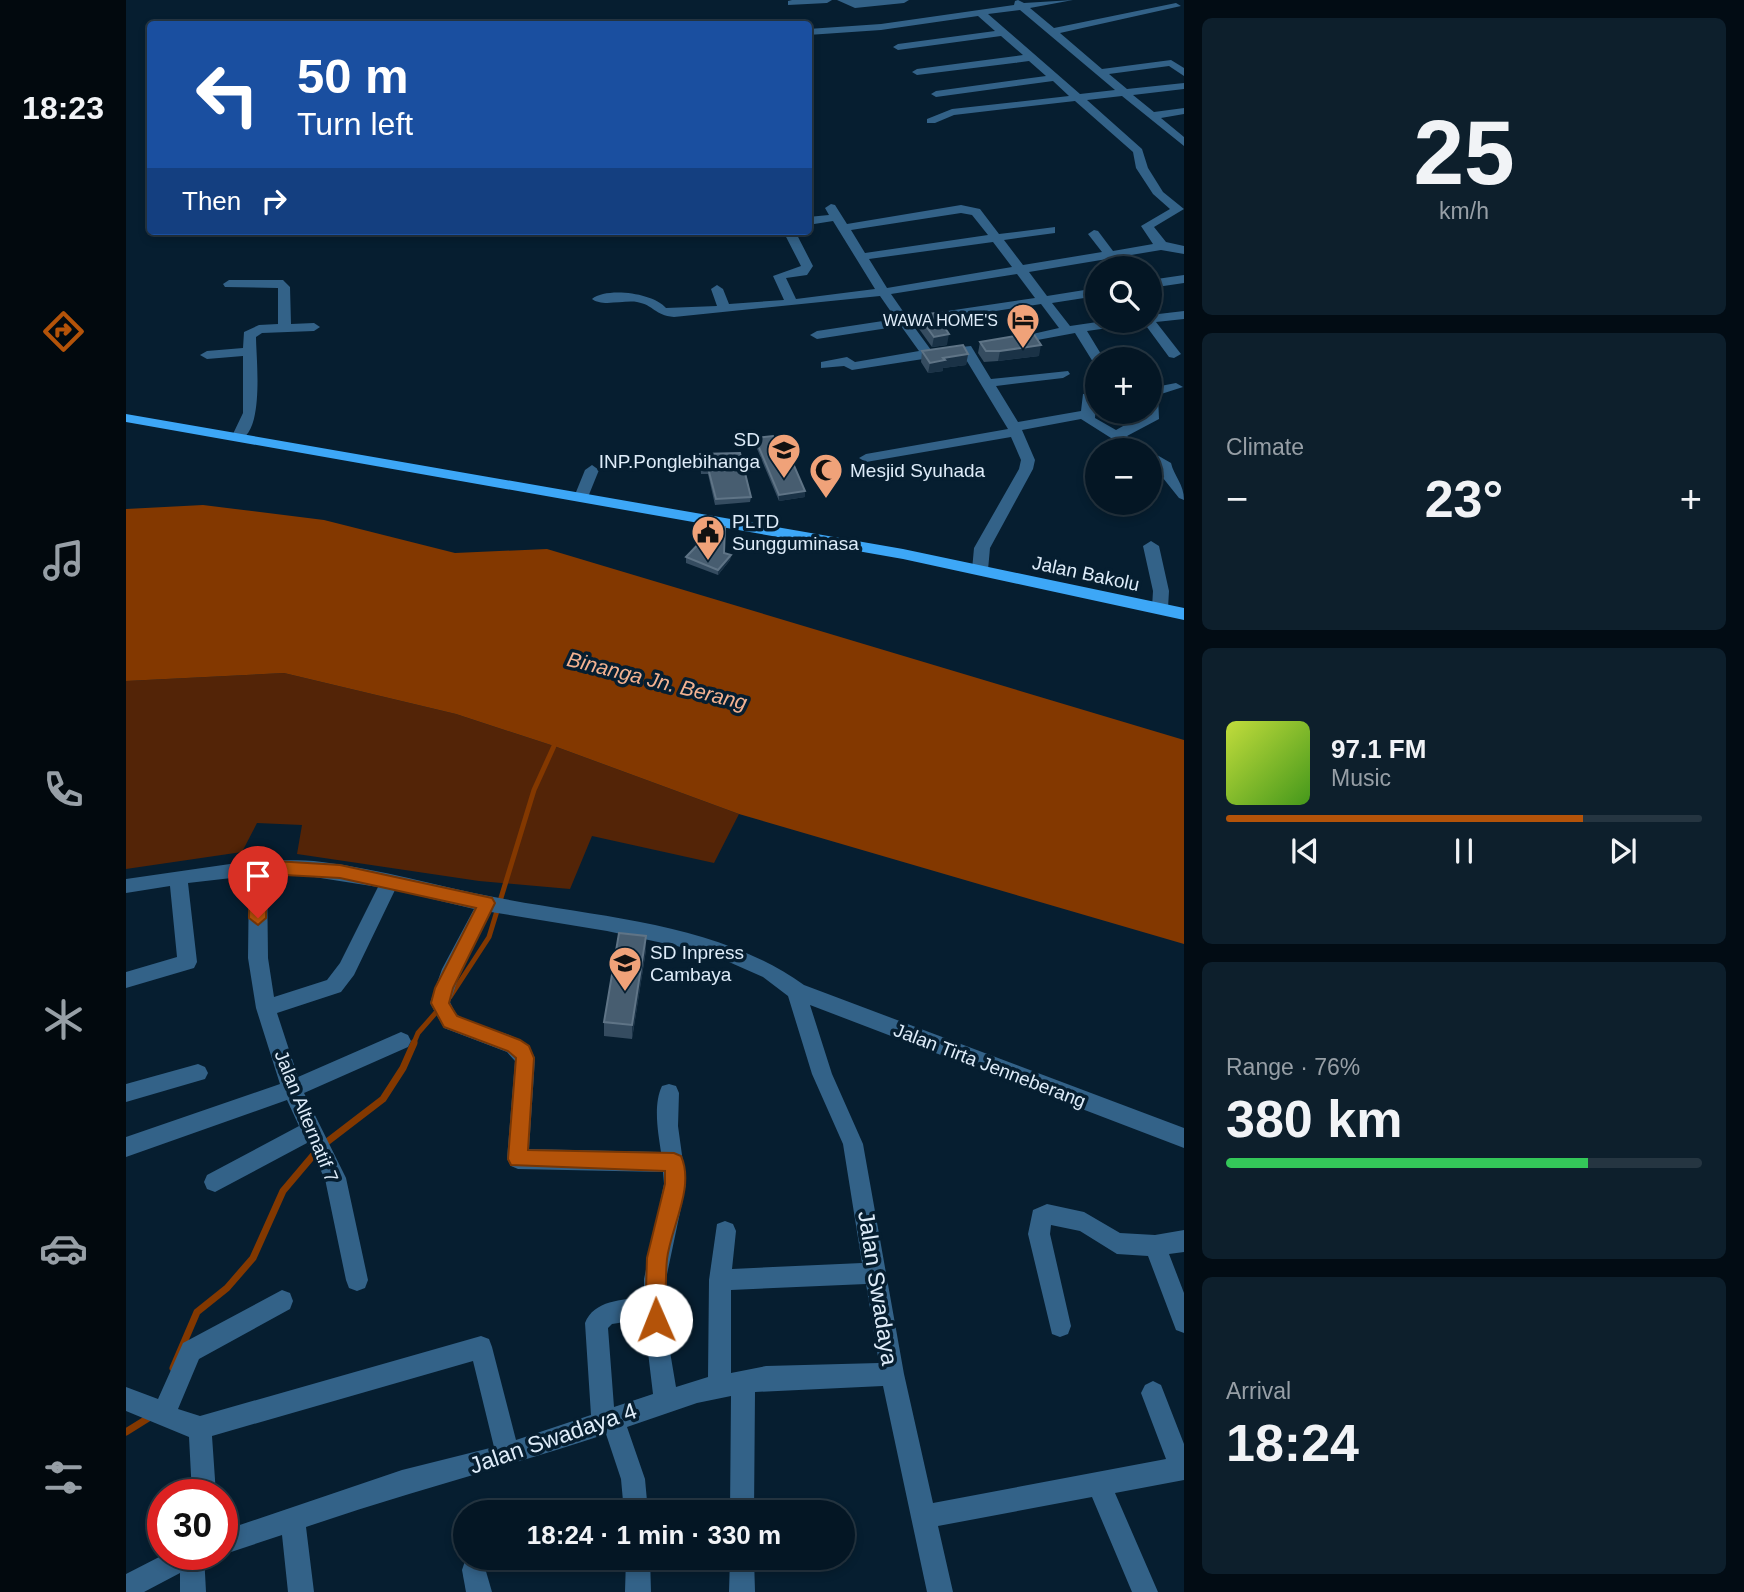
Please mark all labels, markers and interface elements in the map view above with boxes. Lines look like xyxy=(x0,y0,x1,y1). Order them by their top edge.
icon: left xyxy=(182,49,273,140)
text: 50 m xyxy=(297,49,409,103)
text: 18:23 xyxy=(22,90,104,126)
text: 25 xyxy=(1413,102,1515,203)
text: Turn left xyxy=(297,106,413,142)
icon: right xyxy=(255,182,293,220)
text: Then xyxy=(182,186,241,216)
text: km/h xyxy=(1439,198,1489,224)
map controls xyxy=(1085,256,1162,515)
button: search xyxy=(1085,256,1162,333)
hotel icon: WAWA HOME'S xyxy=(1004,301,1042,350)
icon: directions xyxy=(39,307,88,356)
place label: WAWA HOME'S xyxy=(883,312,998,329)
button: + xyxy=(1085,347,1162,424)
place label: SD INP.Ponglebihanga xyxy=(599,429,760,472)
school or university icon: SD INP.Ponglebihanga xyxy=(765,431,803,480)
text: Climate xyxy=(1226,434,1304,460)
button: − xyxy=(1085,438,1162,515)
mosque icon: Mesjid Syuhada xyxy=(807,451,845,500)
place label: Mesjid Syuhada xyxy=(850,460,986,481)
text: 23° xyxy=(1425,470,1503,528)
text: − xyxy=(1226,478,1248,520)
text: + xyxy=(1680,478,1702,520)
place label: PLTD Sungguminasa xyxy=(732,511,859,554)
public building icon: PLTD Sungguminasa xyxy=(689,513,727,562)
icon: music xyxy=(39,536,88,585)
street label: Jalan Bakolu xyxy=(1031,552,1141,595)
water label: Binanga Jn. Berang xyxy=(565,647,750,714)
text: 97.1 FM xyxy=(1331,734,1426,764)
icon: phone xyxy=(39,765,88,814)
text: Music xyxy=(1331,765,1391,791)
icon: previous xyxy=(1286,832,1324,870)
icon: pause xyxy=(1445,832,1483,870)
icon: next xyxy=(1604,832,1642,870)
pin xyxy=(228,846,288,918)
icon: arrive xyxy=(239,857,277,895)
place label: SD Inpress Cambaya xyxy=(650,942,744,985)
school or university icon: SD Inpress Cambaya xyxy=(606,944,644,993)
icon: climate xyxy=(39,995,88,1044)
street label: Jalan Tirta Jenneberang xyxy=(891,1019,1089,1112)
street label: Jalan Alternatif 7 xyxy=(270,1047,343,1185)
text: Range · 76% xyxy=(1226,1054,1360,1080)
text: 380 km xyxy=(1226,1090,1402,1148)
street label: Jalan Swadaya xyxy=(853,1209,903,1367)
icon: car xyxy=(39,1224,88,1273)
position arrow xyxy=(619,1283,693,1357)
text: Arrival xyxy=(1226,1378,1291,1404)
street label: Jalan Swadaya 4 xyxy=(466,1397,640,1479)
text: 18:24 xyxy=(1226,1414,1359,1472)
icon: filters xyxy=(39,1453,88,1502)
speed limit sign: 30 xyxy=(147,1479,238,1570)
text: 18:24 · 1 min · 330 m xyxy=(527,1520,781,1550)

